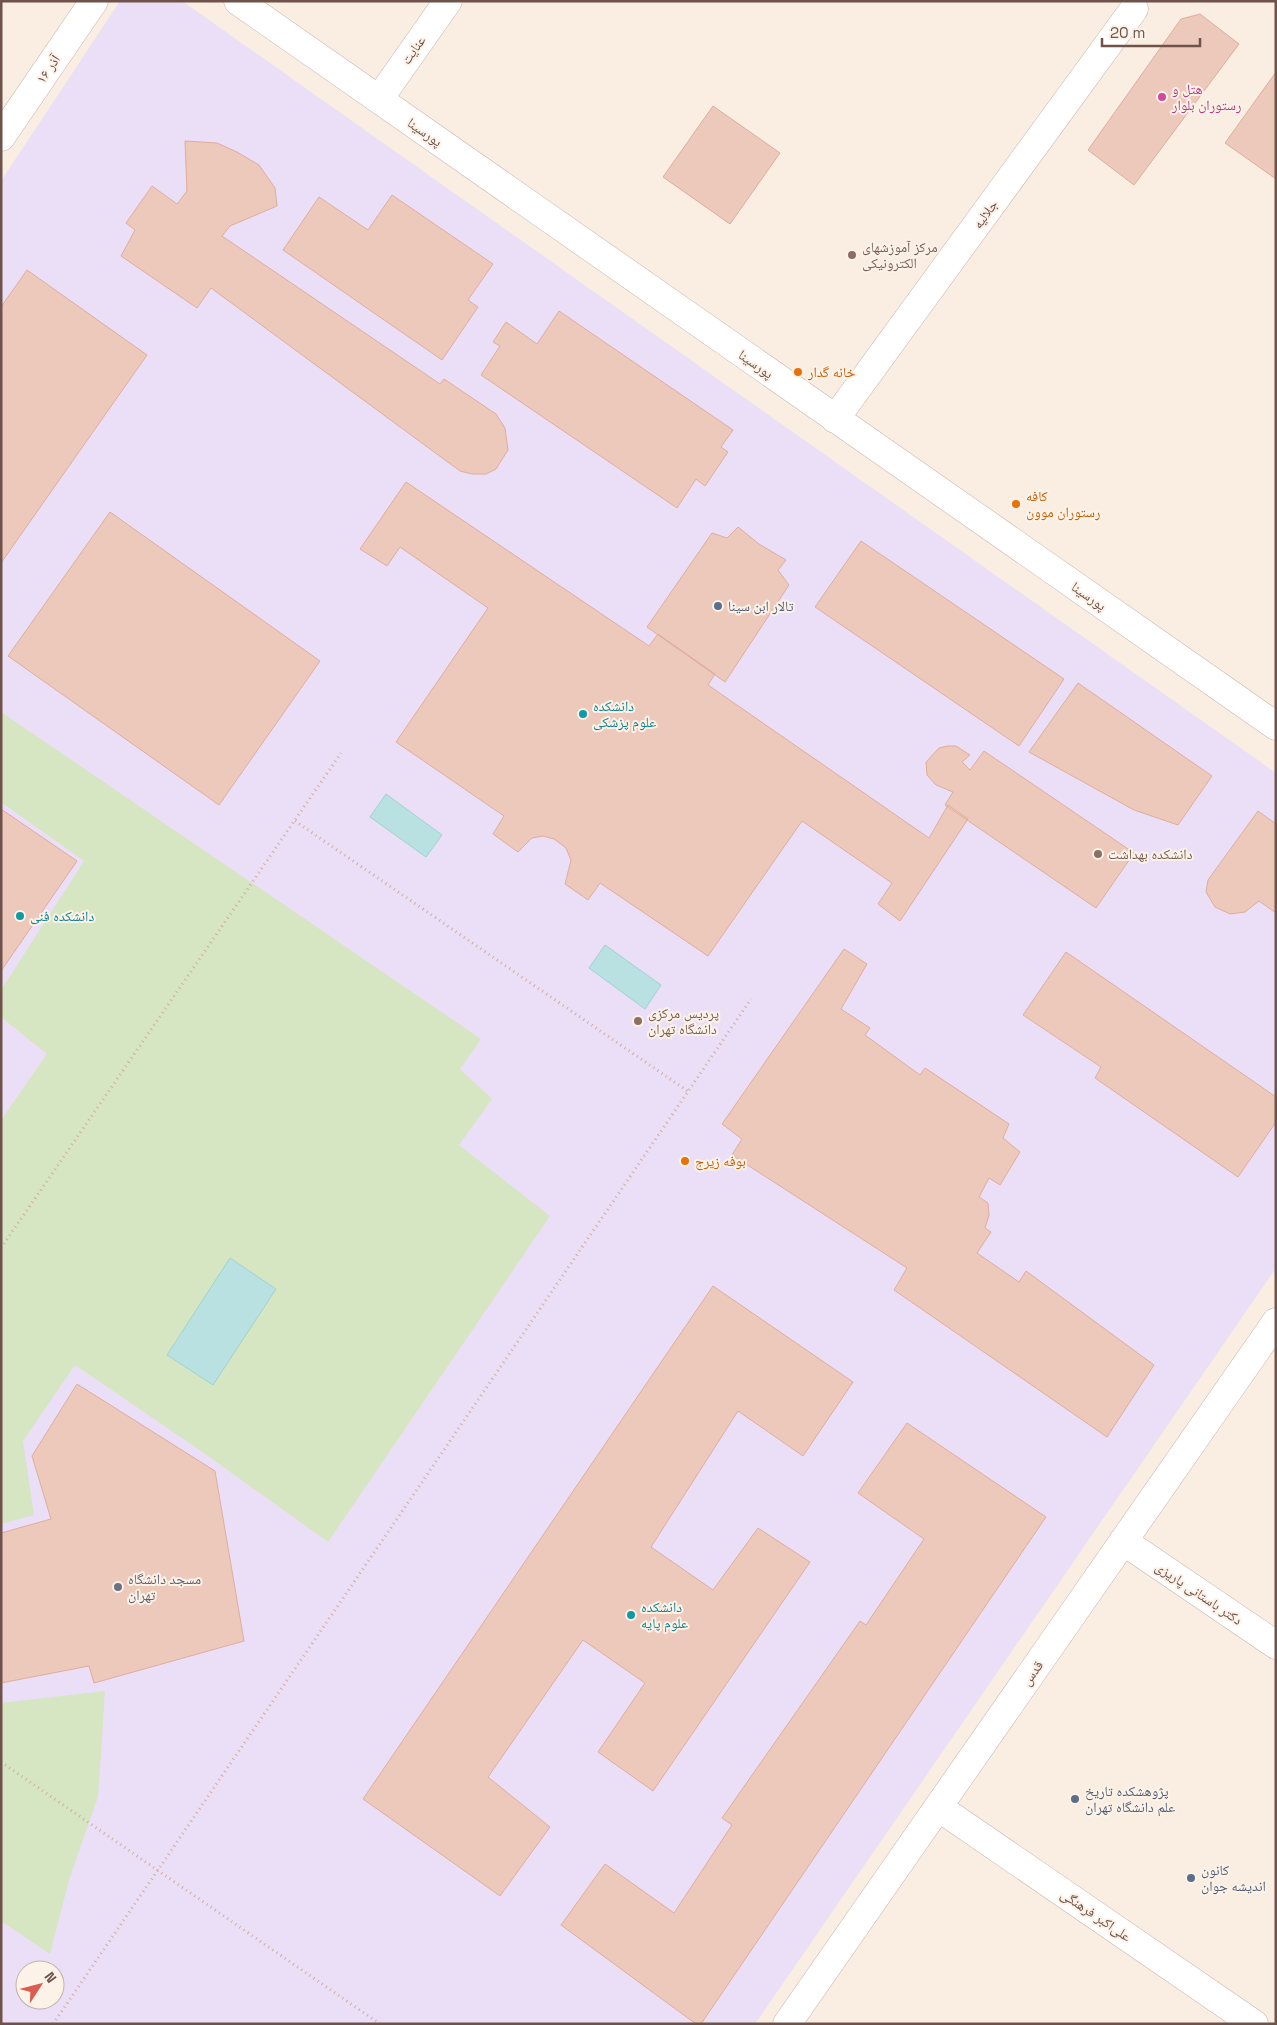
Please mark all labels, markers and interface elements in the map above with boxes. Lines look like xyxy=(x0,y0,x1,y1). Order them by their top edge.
scale bar xyxy=(1102,15,1200,47)
text: 20 m xyxy=(1110,23,1145,42)
street label: عنایت xyxy=(397,32,429,68)
street label: ۱۶ آذر xyxy=(32,51,64,87)
place label: هتل و رستوران بلوار xyxy=(1171,80,1241,114)
marker: هتل و رستوران بلوار xyxy=(1156,91,1168,103)
street label: پورسینا xyxy=(404,114,446,151)
street label: جلالیه xyxy=(968,196,1002,232)
place label: مرکز آموزشهای الکترونیکی xyxy=(862,238,938,272)
marker: مرکز آموزشهای الکترونیکی xyxy=(846,249,858,261)
street label: پورسینا xyxy=(735,346,777,383)
place label: خانه گدار xyxy=(807,363,855,381)
marker: خانه گدار xyxy=(792,366,804,378)
place label: کافه رستوران موون xyxy=(1026,487,1100,521)
marker: کافه رستوران موون xyxy=(1010,498,1022,510)
street label: پورسینا xyxy=(1068,578,1110,615)
place label: تالار ابن سینا xyxy=(728,597,794,615)
marker: تالار ابن سینا xyxy=(712,600,724,612)
place label: دانشکده علوم پزشکی xyxy=(593,697,656,732)
marker: دانشکده علوم پزشکی xyxy=(577,708,589,720)
place label: دانشکده بهداشت xyxy=(1108,845,1193,863)
marker: دانشکده بهداشت xyxy=(1092,848,1104,860)
place label: دانشکده فنی xyxy=(30,907,94,925)
marker: دانشکده فنی xyxy=(14,910,26,922)
place label: پردیس مرکزی دانشگاه‌ تهران xyxy=(648,1004,719,1038)
marker: پردیس مرکزی دانشگاه‌ تهران xyxy=(632,1015,644,1027)
place label: بوفه زیرج xyxy=(695,1152,746,1171)
marker: بوفه زیرج xyxy=(679,1155,691,1167)
street label: دکتر باستانی پاریزی xyxy=(1152,1557,1246,1629)
place label: مسجد دانشگاه تهران xyxy=(128,1570,201,1604)
marker: مسجد دانشگاه تهران xyxy=(112,1581,124,1593)
place label: دانشکده علوم پایه xyxy=(641,1598,688,1633)
marker: دانشکده علوم پایه xyxy=(625,1609,637,1621)
street label: قدس xyxy=(1017,1657,1047,1689)
place label: پژوهشکده تاریخ علم دانشگاه تهران xyxy=(1085,1782,1175,1817)
marker: پژوهشکده تاریخ علم دانشگاه تهران xyxy=(1069,1793,1081,1805)
place label: کانون اندیشه جوان xyxy=(1201,1861,1266,1895)
marker: کانون اندیشه جوان xyxy=(1185,1872,1197,1884)
street label: علی‌اکبر فرهنگی xyxy=(1057,1885,1135,1945)
north arrow xyxy=(15,1960,65,2010)
text: N xyxy=(40,1968,61,1986)

